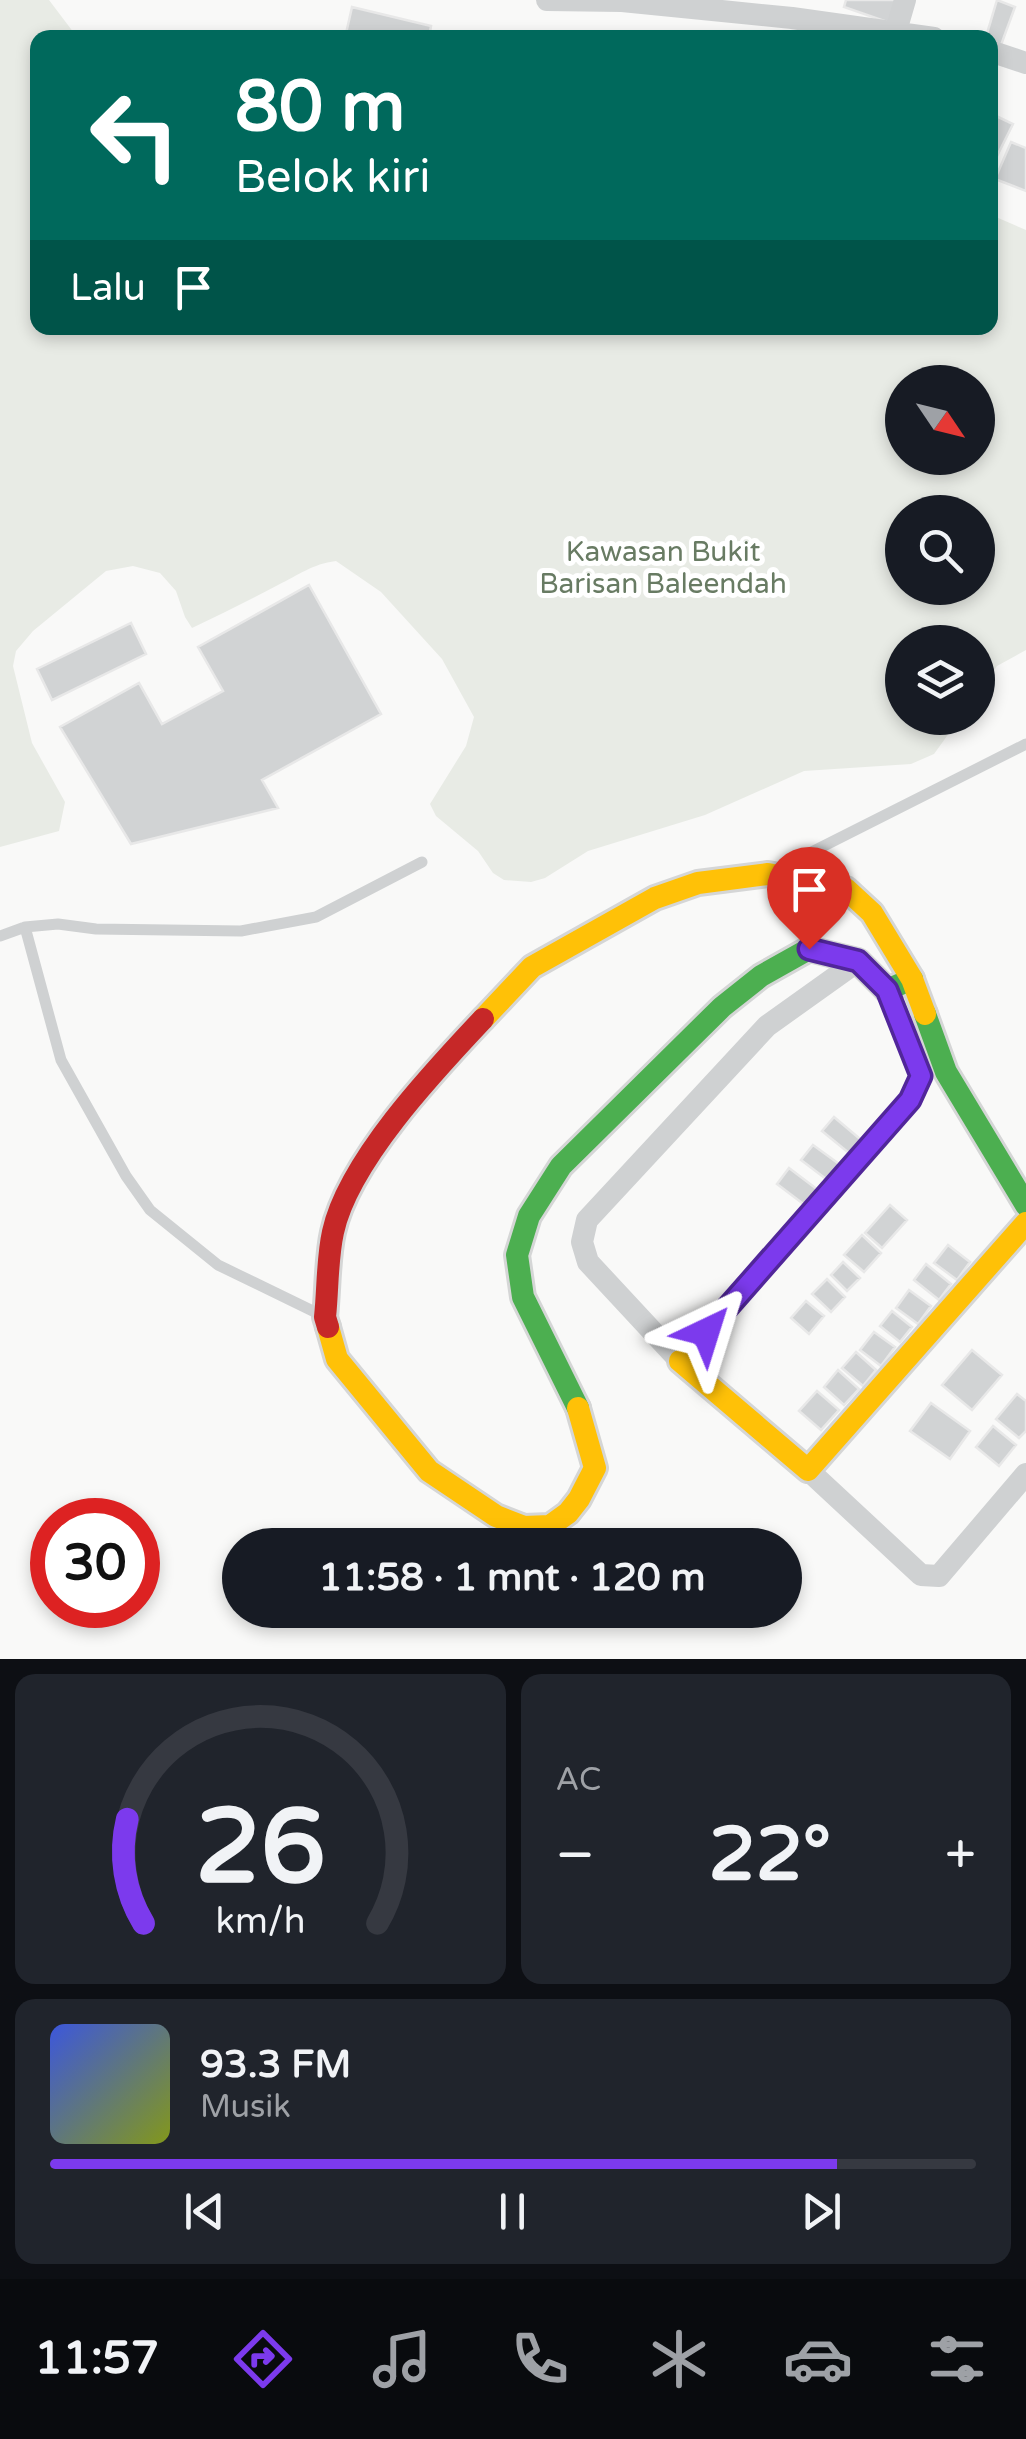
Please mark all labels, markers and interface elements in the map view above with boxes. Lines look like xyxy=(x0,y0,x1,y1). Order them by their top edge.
text: 80 m xyxy=(235,66,405,150)
icon: left xyxy=(70,70,200,200)
text: Belok kiri xyxy=(235,151,430,205)
icon: arrive xyxy=(166,260,221,315)
text: Lalu xyxy=(70,265,146,311)
north arrow xyxy=(885,365,995,475)
map controls xyxy=(885,365,995,735)
button: search xyxy=(885,495,995,605)
park label: Kawasan Bukit Barisan Baleendah xyxy=(539,535,787,601)
button: layers xyxy=(885,625,995,735)
pin xyxy=(767,847,852,950)
icon: arrive xyxy=(782,862,837,917)
position arrow xyxy=(654,1280,758,1384)
speed limit sign: 30 xyxy=(30,1498,160,1628)
text: 11:58 · 1 mnt · 120 m xyxy=(319,1555,705,1601)
text: AC xyxy=(556,1761,601,1799)
text: 26 xyxy=(195,1786,326,1911)
text: 22° xyxy=(709,1810,831,1900)
text: − xyxy=(556,1823,595,1889)
text: + xyxy=(945,1823,976,1889)
text: km/h xyxy=(215,1900,305,1943)
text: 93.3 FM xyxy=(200,2042,351,2088)
text: Musik xyxy=(200,2088,291,2126)
icon: previous xyxy=(177,2184,232,2239)
icon: pause xyxy=(485,2184,540,2239)
icon: next xyxy=(794,2184,849,2239)
icon: directions xyxy=(228,2324,298,2394)
icon: music xyxy=(367,2324,437,2394)
icon: phone xyxy=(505,2324,575,2394)
icon: climate xyxy=(644,2324,714,2394)
icon: car xyxy=(783,2324,853,2394)
icon: filters xyxy=(922,2324,992,2394)
text: 11:57 xyxy=(34,2332,159,2386)

